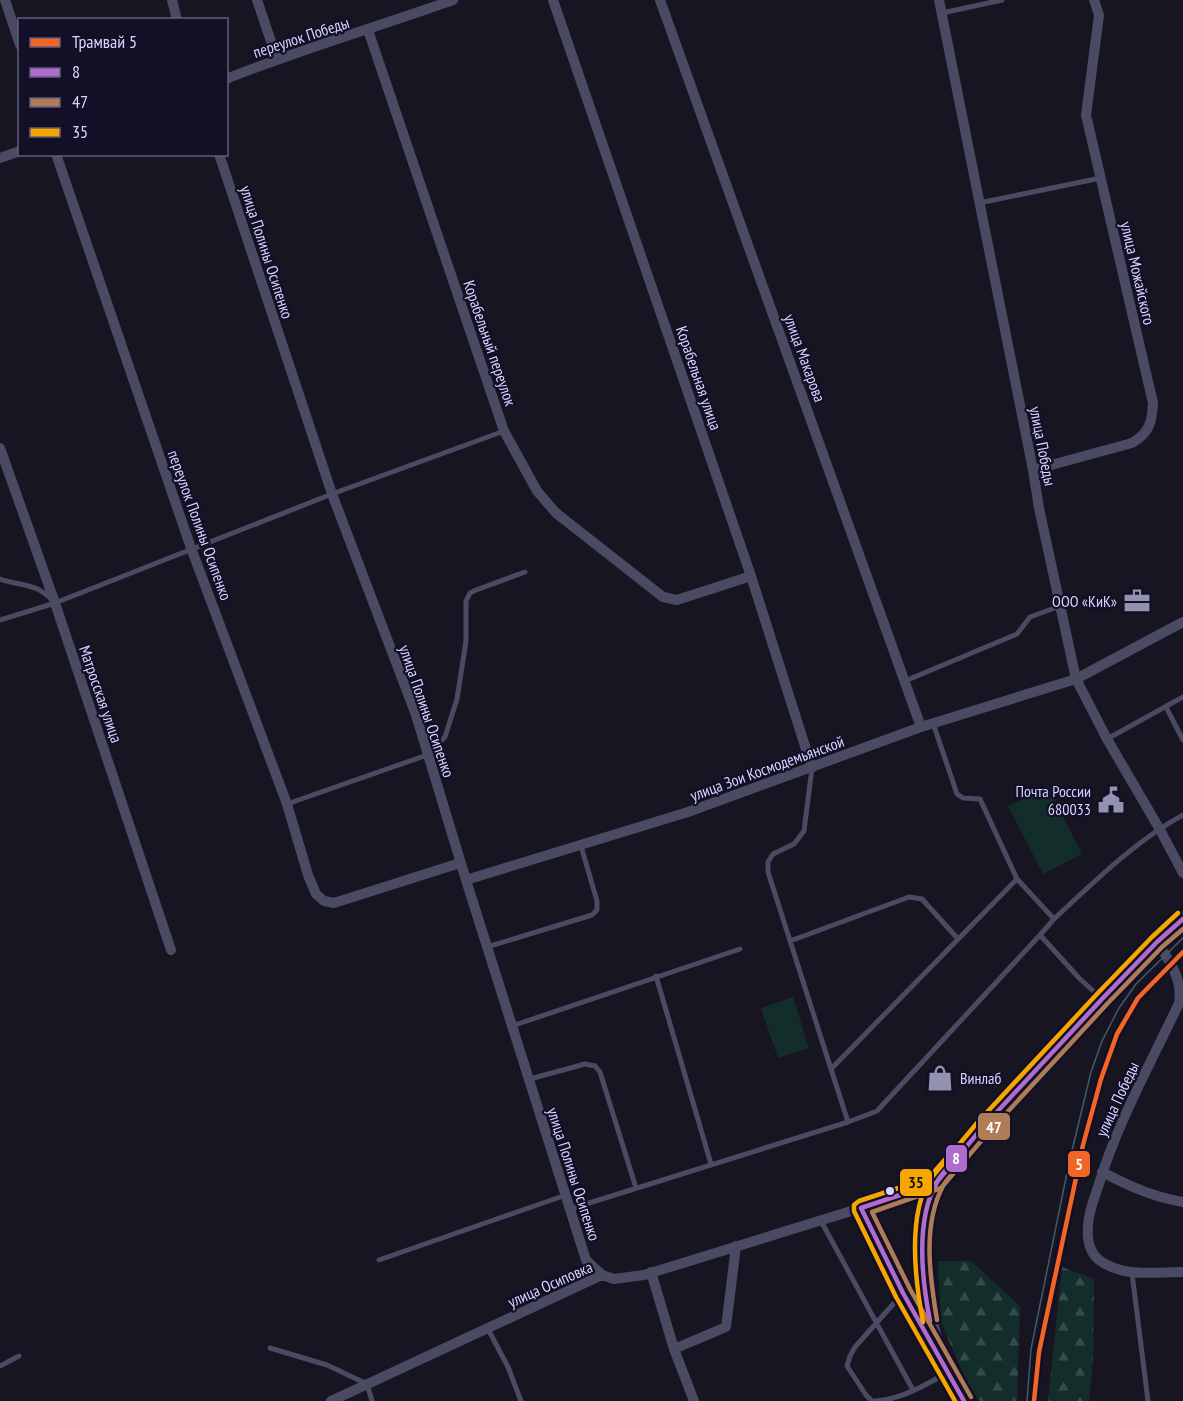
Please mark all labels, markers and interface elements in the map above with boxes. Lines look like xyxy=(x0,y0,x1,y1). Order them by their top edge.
street label: переулок Победы xyxy=(250,12,352,62)
legend xyxy=(18,18,228,156)
text: Трамвай 5 xyxy=(72,30,137,53)
text: 8 xyxy=(72,60,80,83)
text: 47 xyxy=(72,90,88,113)
text: 35 xyxy=(72,120,88,143)
street label: улица Полины Осипенко xyxy=(236,183,298,321)
street label: улица Можайского xyxy=(1116,219,1160,327)
street label: Корабельный переулок xyxy=(459,278,521,409)
street label: улица Макарова xyxy=(780,311,830,405)
street label: Корабельная улица xyxy=(672,323,726,433)
street label: улица Победы xyxy=(1026,405,1060,487)
street label: переулок Полины Осипенко xyxy=(164,447,237,603)
office icon: ООО «КиК» xyxy=(1122,586,1152,616)
place label: ООО «КиК» xyxy=(1052,591,1117,611)
street label: улица Полины Осипенко xyxy=(395,642,459,780)
street label: Матросская улица xyxy=(75,643,127,745)
street label: улица Зои Космодемьянской xyxy=(687,731,847,805)
place label: Почта России 680033 xyxy=(1016,781,1091,819)
public building icon: Почта России 680033 xyxy=(1096,785,1126,815)
street label: улица Победы xyxy=(1091,1058,1143,1140)
shop icon: Винлаб xyxy=(925,1063,955,1093)
place label: Винлаб xyxy=(960,1068,1001,1088)
street label: улица Полины Осипенко xyxy=(543,1105,605,1243)
line badge: 47 xyxy=(977,1112,1011,1141)
text: 47 xyxy=(986,1117,1002,1137)
line badge: 8 xyxy=(945,1144,968,1173)
text: 8 xyxy=(952,1148,960,1168)
line badge: 5 xyxy=(1067,1150,1091,1178)
text: 5 xyxy=(1075,1154,1083,1174)
line badge: 35 xyxy=(899,1168,933,1197)
text: 35 xyxy=(908,1172,924,1192)
unlabelled marker xyxy=(884,1185,896,1197)
street label: улица Осиповка xyxy=(505,1256,595,1312)

